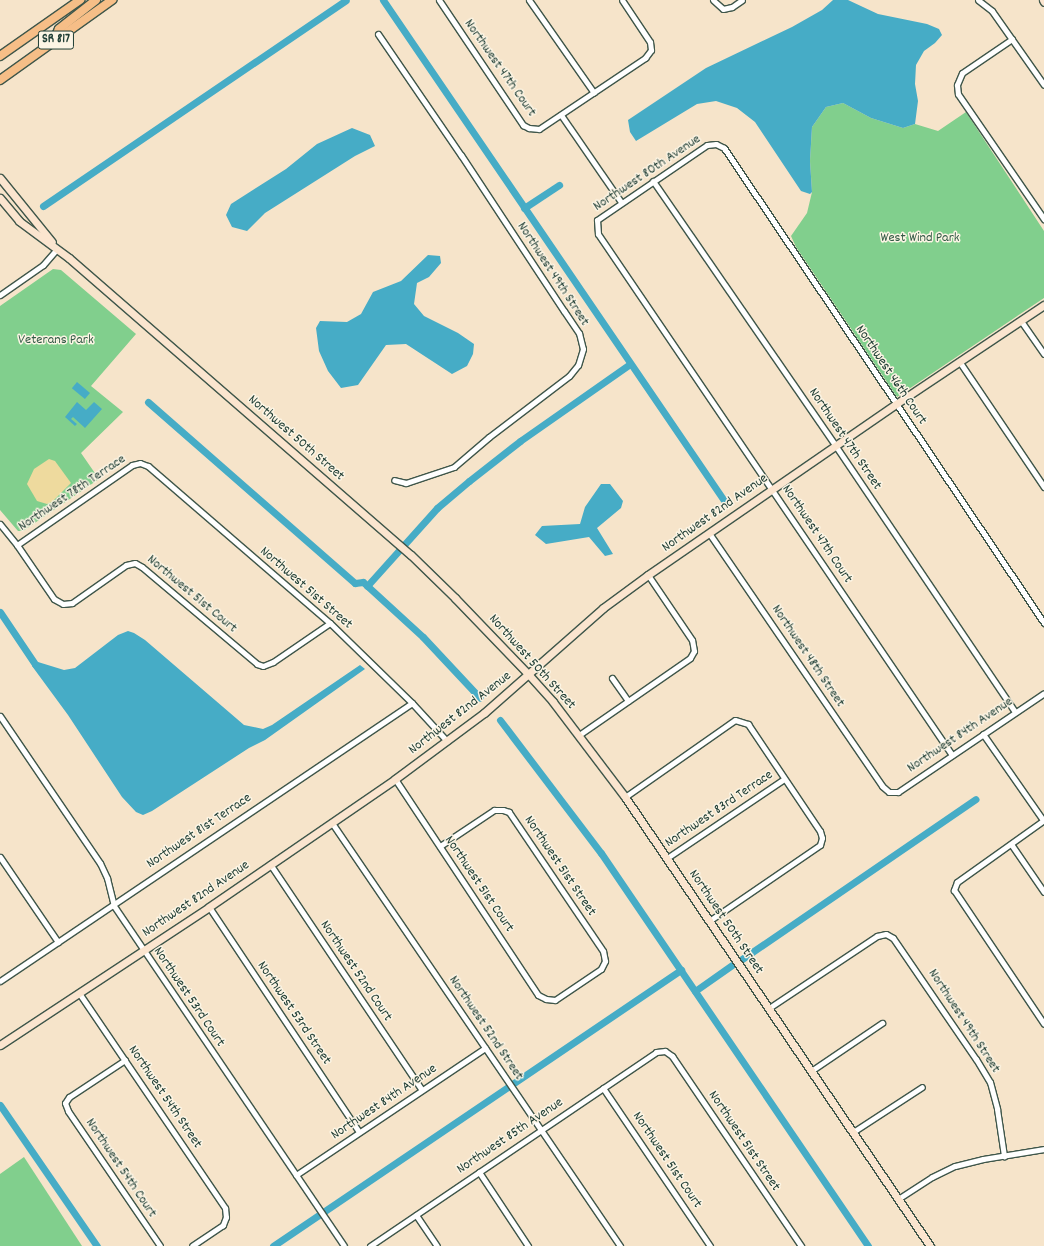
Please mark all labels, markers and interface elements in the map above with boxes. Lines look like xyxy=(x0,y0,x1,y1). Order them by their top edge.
street label: Northwest 47th Court xyxy=(460,16,540,120)
road number: SR 817 xyxy=(37,29,75,51)
street label: Northwest 80th Avenue xyxy=(590,131,704,215)
street label: Northwest 49th Street xyxy=(513,219,593,329)
park label: West Wind Park xyxy=(880,230,960,246)
street label: Northwest 46th Court xyxy=(852,322,930,428)
park label: Veterans Park xyxy=(18,332,94,348)
street label: Northwest 47th Street xyxy=(805,385,885,493)
street label: Northwest 50th Street xyxy=(244,392,348,484)
street label: Northwest 78th Terrace xyxy=(15,451,129,535)
street label: Northwest 82nd Avenue xyxy=(659,470,771,556)
street label: Northwest 47th Court xyxy=(778,482,856,586)
street label: Northwest 51st Street xyxy=(256,543,356,633)
street label: Northwest 51st Court xyxy=(143,551,241,637)
street label: Northwest 48th Street xyxy=(768,602,848,710)
street label: Northwest 50th Street xyxy=(485,611,579,713)
street label: Northwest 82nd Avenue xyxy=(405,668,515,758)
street label: Northwest 84th Avenue xyxy=(904,693,1016,777)
street label: Northwest 83rd Terrace xyxy=(662,767,776,851)
street label: Northwest 81st Terrace xyxy=(143,790,255,872)
street label: Northwest 51st Street xyxy=(520,813,600,919)
street label: Northwest 51st Court xyxy=(441,833,517,935)
street label: Northwest 82nd Avenue xyxy=(139,857,253,941)
street label: Northwest 50th Street xyxy=(685,867,767,977)
street label: Northwest 52nd Court xyxy=(316,917,396,1025)
street label: Northwest 53rd Court xyxy=(149,944,229,1050)
street label: Northwest 53rd Street xyxy=(253,958,335,1068)
street label: Northwest 49th Street xyxy=(924,966,1004,1076)
street label: Northwest 52nd Street xyxy=(445,973,527,1083)
street label: Northwest 54th Street xyxy=(124,1042,206,1152)
street label: Northwest 84th Avenue xyxy=(328,1060,440,1144)
street label: Northwest 51st Street xyxy=(704,1088,784,1194)
street label: Northwest 85th Avenue xyxy=(454,1094,566,1178)
street label: Northwest 51st Court xyxy=(629,1109,705,1211)
street label: Northwest 54th Court xyxy=(82,1115,160,1221)

